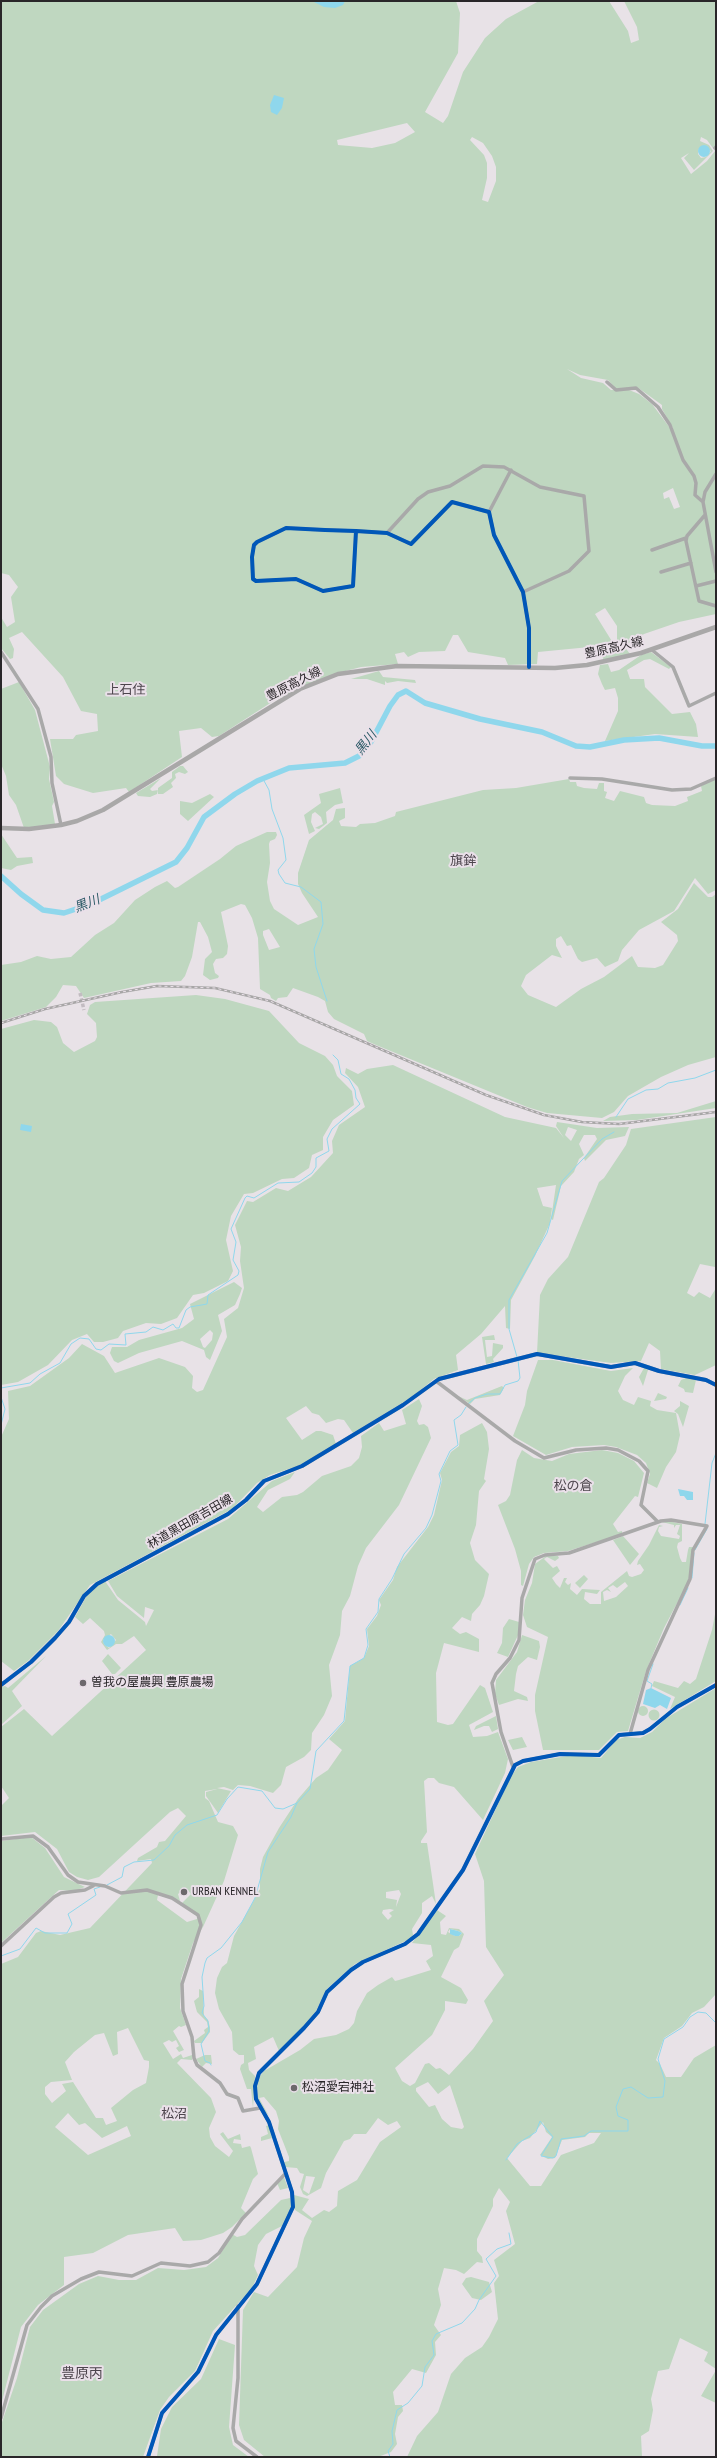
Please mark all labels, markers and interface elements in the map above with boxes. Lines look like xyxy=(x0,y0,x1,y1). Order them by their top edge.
street label: 豊原高久線 xyxy=(583,634,645,662)
street label: 豊原高久線 xyxy=(264,664,324,704)
district label: 上石住 xyxy=(107,682,145,698)
water label: 黒川 xyxy=(352,728,380,758)
district label: 旗鉾 xyxy=(450,853,476,869)
water label: 黒川 xyxy=(72,892,102,916)
district label: 松の倉 xyxy=(554,1478,592,1494)
street label: 林道黒田原吉田線 xyxy=(145,1492,235,1552)
place label: 曽我の屋農興 豊原農場 xyxy=(91,1676,214,1690)
marker: 曽我の屋農興 豊原農場 xyxy=(78,1678,88,1688)
place label: URBAN KENNEL xyxy=(192,1885,258,1899)
marker: URBAN KENNEL xyxy=(179,1887,189,1897)
place label: 松沼愛宕神社 xyxy=(302,2081,374,2095)
marker: 松沼愛宕神社 xyxy=(289,2083,299,2093)
district label: 松沼 xyxy=(161,2106,187,2122)
district label: 豊原丙 xyxy=(61,2366,103,2382)

